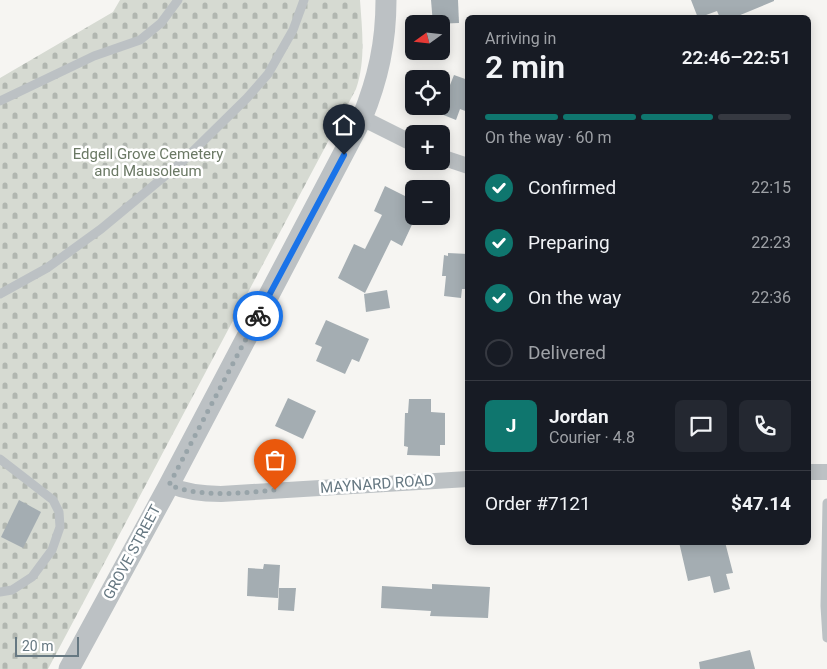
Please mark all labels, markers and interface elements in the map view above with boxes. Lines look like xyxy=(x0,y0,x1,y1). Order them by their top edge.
north arrow xyxy=(405,15,450,60)
map controls xyxy=(405,15,450,225)
text: Arriving in xyxy=(485,29,556,48)
text: 22:46–22:51 xyxy=(682,46,791,69)
text: 2 min xyxy=(485,48,565,86)
button: locate xyxy=(405,70,450,115)
pin xyxy=(323,104,365,155)
icon: home xyxy=(330,111,358,139)
button: + xyxy=(405,125,450,170)
text: On the way · 60 m xyxy=(485,128,612,147)
park label: Edgell Grove Cemetery and Mausoleum xyxy=(73,145,223,180)
icon: check xyxy=(485,174,513,202)
text: Confirmed xyxy=(528,176,616,199)
text: 22:15 xyxy=(751,178,791,197)
button: − xyxy=(405,180,450,225)
icon: check xyxy=(485,229,513,257)
text: Preparing xyxy=(528,231,610,254)
text: 22:23 xyxy=(751,233,791,252)
icon: check xyxy=(485,284,513,312)
text: On the way xyxy=(528,286,621,309)
text: 22:36 xyxy=(751,288,791,307)
courier xyxy=(233,291,283,341)
icon: bike xyxy=(244,302,272,330)
text: Delivered xyxy=(528,341,606,364)
button: chat xyxy=(675,400,727,452)
button: phone xyxy=(739,400,791,452)
text: Jordan xyxy=(549,405,609,428)
text: J xyxy=(506,414,516,437)
text: Courier · 4.8 xyxy=(549,428,635,447)
pin xyxy=(254,439,296,490)
icon: bag xyxy=(261,446,289,474)
street label: MAYNARD ROAD xyxy=(320,471,434,497)
text: Order #7121 xyxy=(485,492,591,515)
text: $47.14 xyxy=(731,492,791,515)
street label: GROVE STREET xyxy=(99,502,165,602)
scale bar xyxy=(15,634,79,657)
text: 20 m xyxy=(22,638,54,654)

